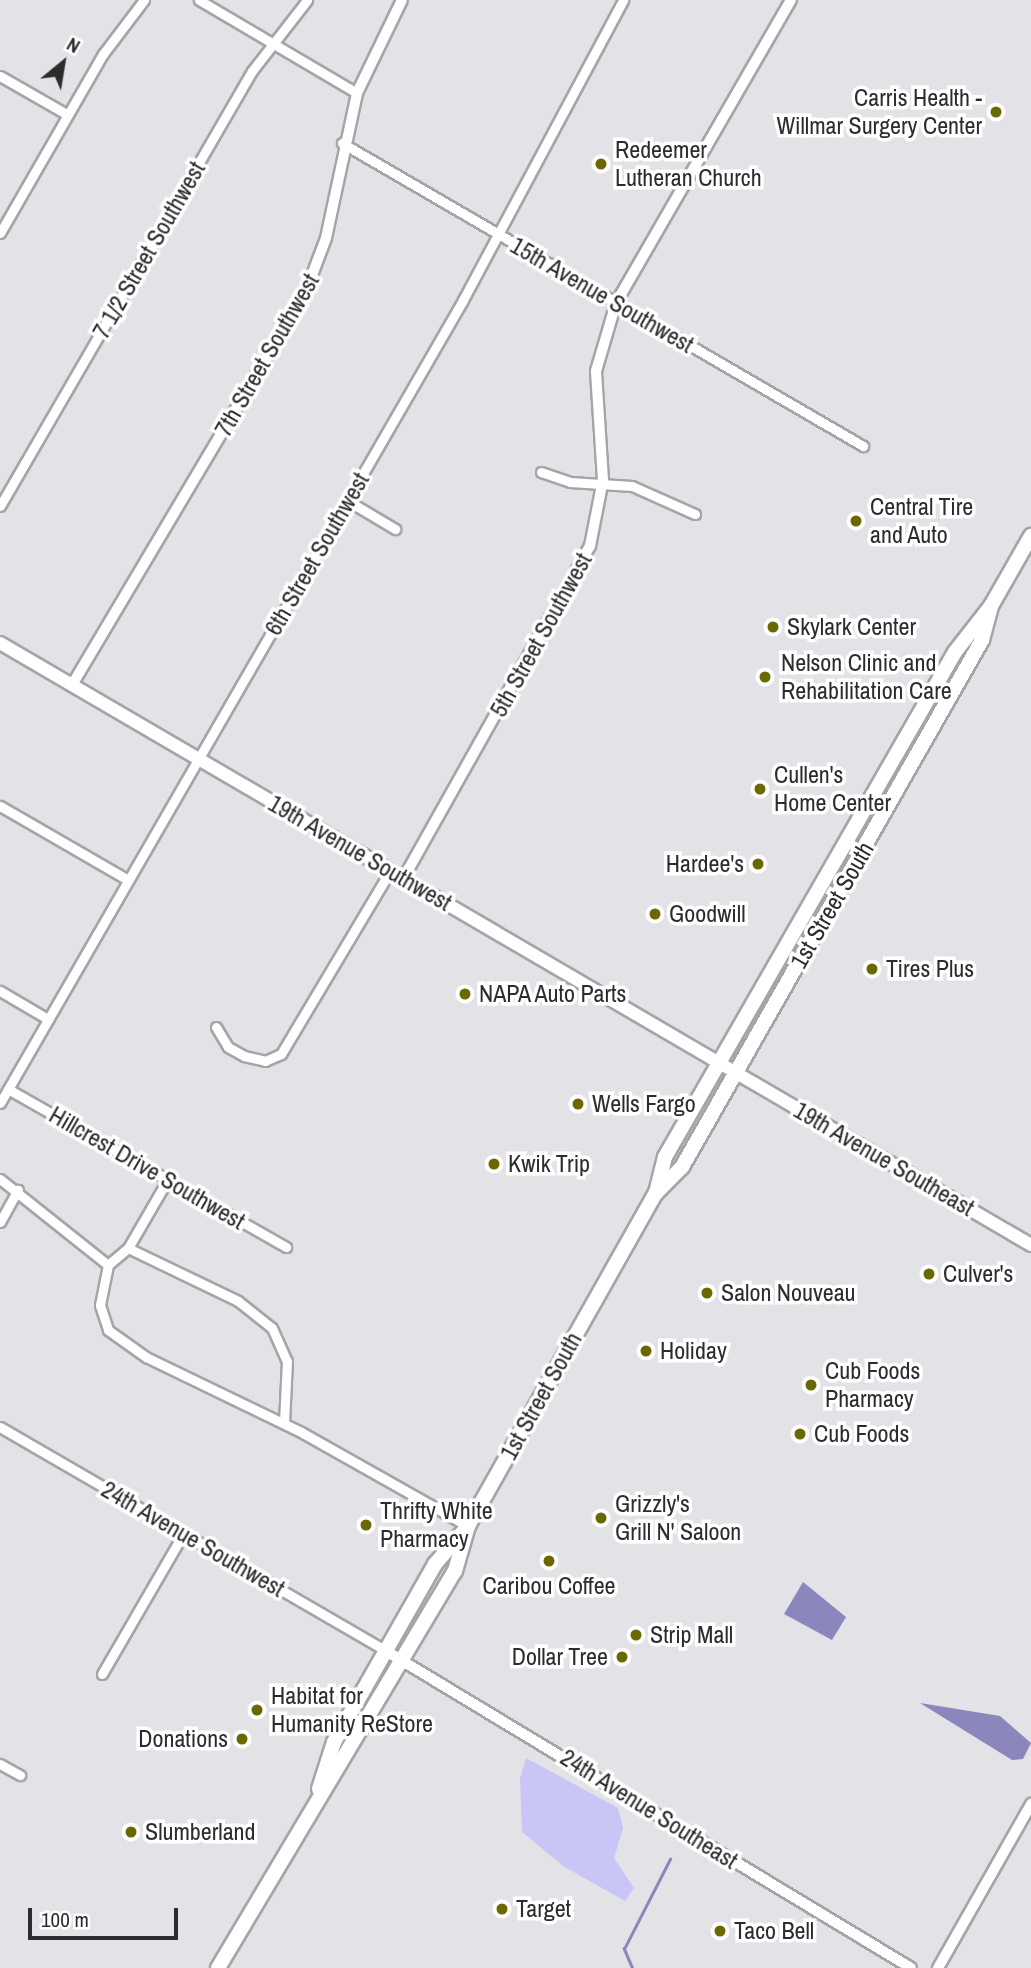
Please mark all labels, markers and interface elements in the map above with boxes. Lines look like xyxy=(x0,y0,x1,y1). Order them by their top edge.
north arrow xyxy=(28,28,98,98)
text: N xyxy=(62,31,85,59)
place label: Carris Health - Willmar Surgery Center xyxy=(776,84,982,140)
marker: Carris Health - Willmar Surgery Center xyxy=(988,104,1004,120)
place label: Redeemer Lutheran Church xyxy=(615,136,762,192)
marker: Redeemer Lutheran Church xyxy=(593,156,609,172)
street label: 7 1/2 Street Southwest xyxy=(87,157,211,343)
street label: 15th Avenue Southwest xyxy=(505,231,699,359)
street label: 7th Street Southwest xyxy=(209,269,325,441)
street label: 6th Street Southwest xyxy=(259,468,375,640)
place label: Central Tire and Auto xyxy=(870,493,973,549)
marker: Central Tire and Auto xyxy=(848,513,864,529)
street label: 5th Street Southwest xyxy=(484,548,598,722)
place label: Skylark Center xyxy=(787,613,916,641)
marker: Skylark Center xyxy=(765,619,781,635)
place label: Nelson Clinic and Rehabilitation Care xyxy=(781,649,952,705)
marker: Nelson Clinic and Rehabilitation Care xyxy=(755,667,775,687)
place label: Cullen's Home Center xyxy=(774,761,891,817)
marker: Cullen's Home Center xyxy=(752,781,768,797)
street label: 19th Avenue Southwest xyxy=(263,789,457,917)
street label: 1st Street South xyxy=(784,837,880,973)
place label: Hardee's xyxy=(666,850,744,878)
marker: Hardee's xyxy=(750,856,766,872)
place label: Goodwill xyxy=(669,900,746,928)
marker: Goodwill xyxy=(647,906,663,922)
place label: Tires Plus xyxy=(886,955,974,983)
marker: Tires Plus xyxy=(864,961,880,977)
place label: NAPA Auto Parts xyxy=(479,980,629,1008)
marker: NAPA Auto Parts xyxy=(457,986,473,1002)
place label: Wells Fargo xyxy=(592,1090,696,1118)
street label: 19th Avenue Southeast xyxy=(788,1095,980,1223)
marker: Wells Fargo xyxy=(570,1096,586,1112)
street label: Hillcrest Drive Southwest xyxy=(44,1100,250,1236)
place label: Kwik Trip xyxy=(508,1150,590,1178)
marker: Kwik Trip xyxy=(486,1156,502,1172)
place label: Culver's xyxy=(943,1260,1013,1288)
marker: Culver's xyxy=(921,1266,937,1282)
place label: Salon Nouveau xyxy=(721,1279,856,1307)
marker: Salon Nouveau xyxy=(699,1285,715,1301)
street label: 1st Street South xyxy=(494,1327,588,1465)
place label: Holiday xyxy=(660,1337,727,1365)
marker: Holiday xyxy=(638,1343,654,1359)
place label: Cub Foods Pharmacy xyxy=(825,1357,920,1413)
marker: Cub Foods Pharmacy xyxy=(803,1377,819,1393)
place label: Cub Foods xyxy=(814,1420,909,1448)
marker: Cub Foods xyxy=(792,1426,808,1442)
street label: 24th Avenue Southwest xyxy=(96,1475,290,1603)
place label: Grizzly's Grill N' Saloon xyxy=(615,1490,741,1546)
place label: Thrifty White Pharmacy xyxy=(380,1497,493,1553)
marker: Grizzly's Grill N' Saloon xyxy=(593,1510,609,1526)
marker: Thrifty White Pharmacy xyxy=(358,1517,374,1533)
marker: Caribou Coffee xyxy=(541,1553,557,1569)
place label: Caribou Coffee xyxy=(482,1572,616,1600)
place label: Strip Mall xyxy=(650,1621,733,1649)
marker: Strip Mall xyxy=(628,1627,644,1643)
place label: Dollar Tree xyxy=(511,1643,608,1671)
marker: Dollar Tree xyxy=(614,1649,630,1665)
place label: Habitat for Humanity ReStore xyxy=(271,1682,433,1738)
marker: Habitat for Humanity ReStore xyxy=(249,1702,265,1718)
place label: Donations xyxy=(138,1725,228,1753)
marker: Donations xyxy=(234,1731,250,1747)
street label: 24th Avenue Southeast xyxy=(555,1743,743,1875)
place label: Slumberland xyxy=(145,1818,255,1846)
marker: Slumberland xyxy=(123,1824,139,1840)
scale bar xyxy=(32,1895,182,1939)
place label: Target xyxy=(516,1895,571,1923)
marker: Target xyxy=(494,1901,510,1917)
text: 100 m xyxy=(41,1905,89,1934)
place label: Taco Bell xyxy=(734,1917,814,1945)
marker: Taco Bell xyxy=(712,1923,728,1939)

